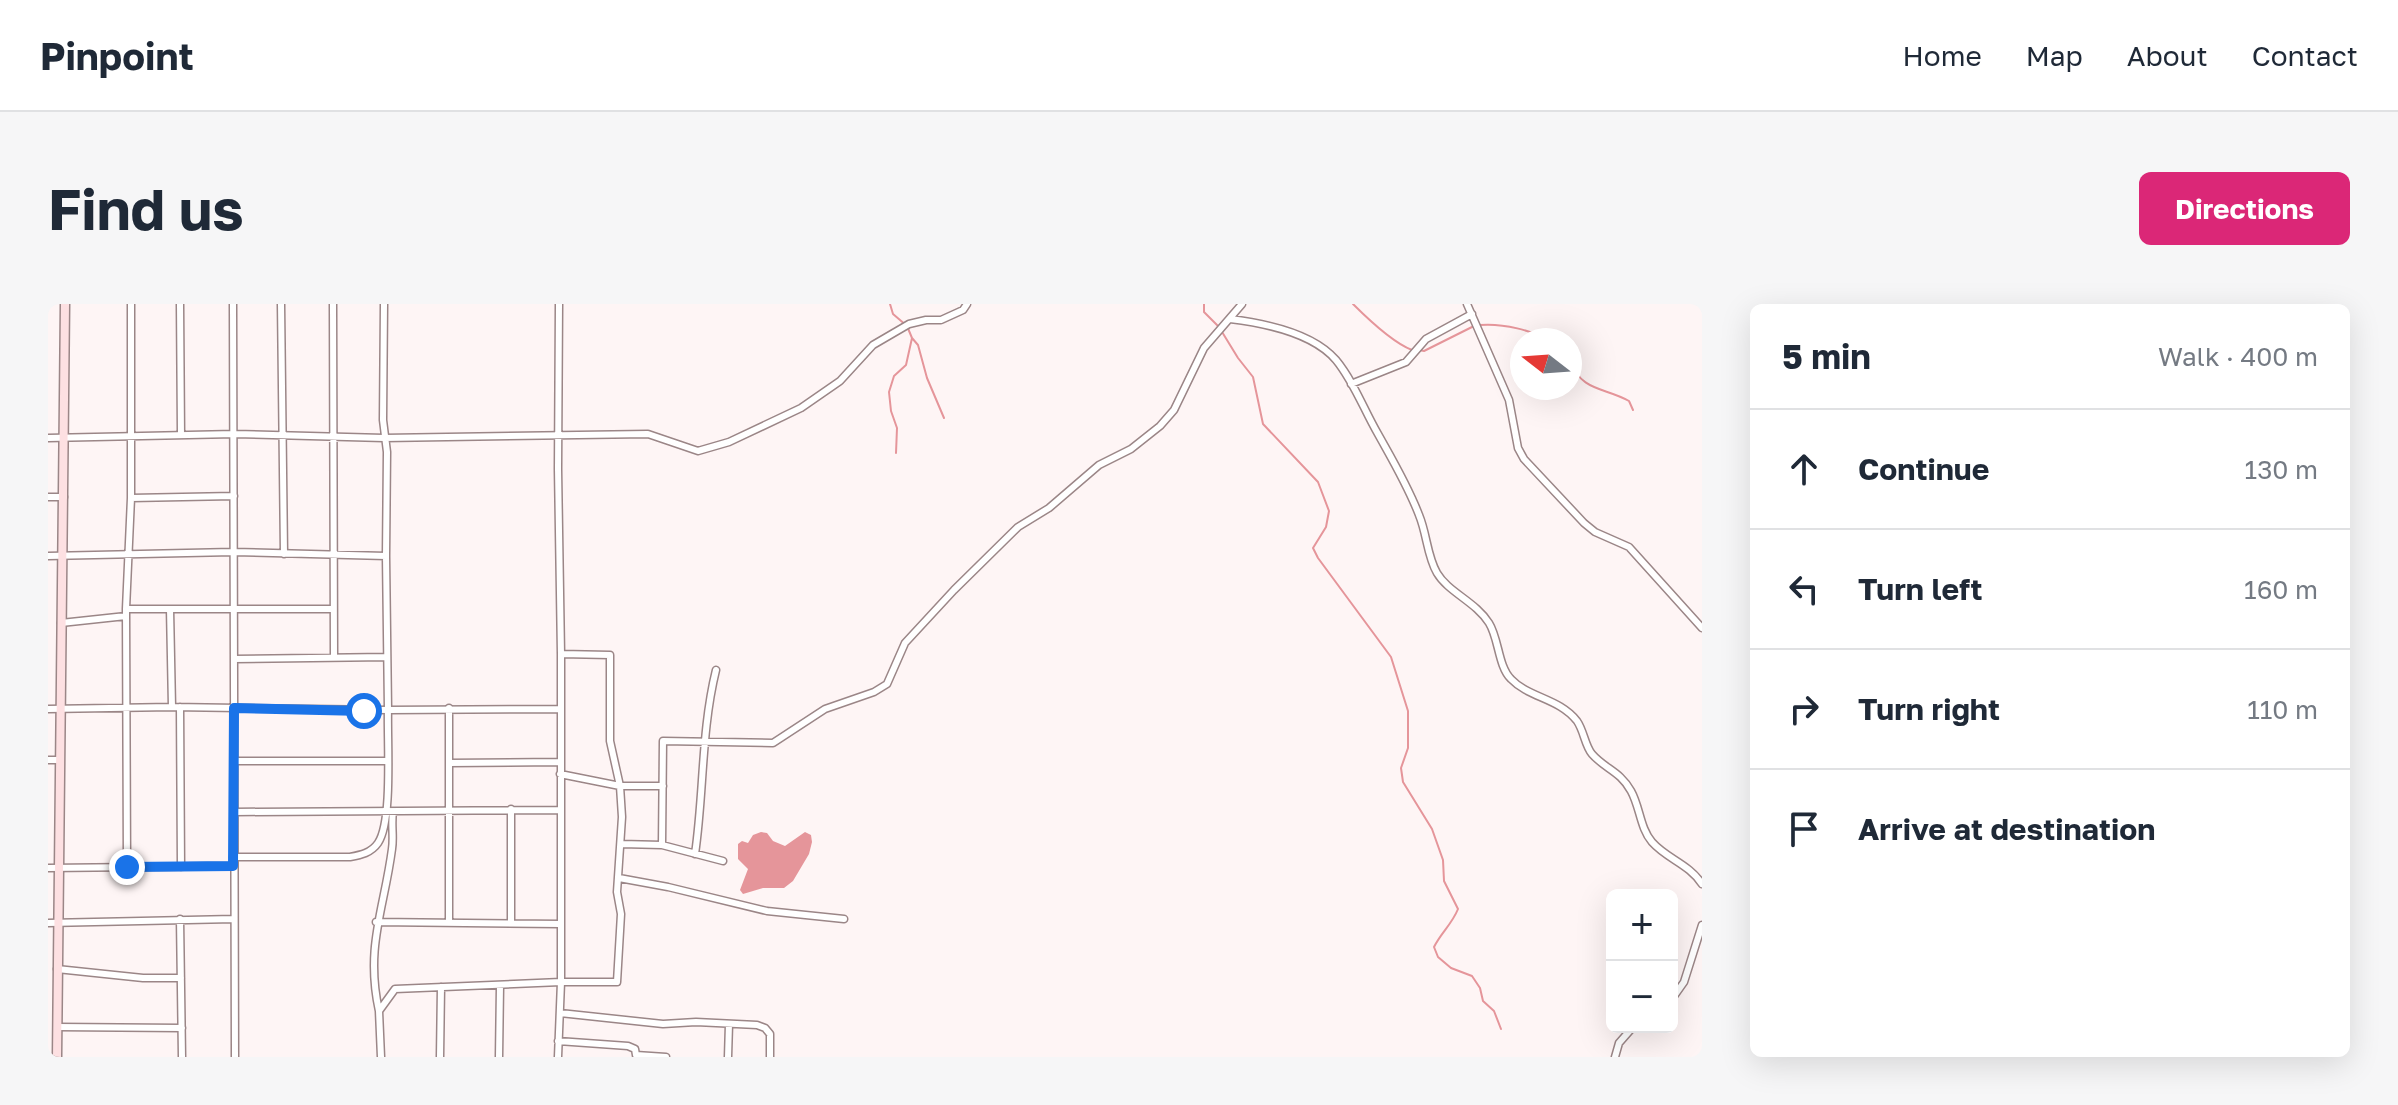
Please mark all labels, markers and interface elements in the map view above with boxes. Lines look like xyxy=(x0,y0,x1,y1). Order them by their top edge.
text: Pinpoint xyxy=(40,33,194,78)
text: Home xyxy=(1903,39,1982,72)
text: Map xyxy=(2026,39,2083,72)
text: About xyxy=(2127,39,2208,72)
text: Contact xyxy=(2252,39,2358,72)
button: Directions xyxy=(2139,172,2350,245)
text: Find us xyxy=(48,175,244,242)
north arrow xyxy=(1510,328,1582,400)
text: 5 min xyxy=(1782,336,1871,376)
text: Walk · 400 m xyxy=(2158,341,2318,372)
icon: ahead xyxy=(1782,447,1826,491)
text: Continue xyxy=(1858,451,1989,487)
text: 130 m xyxy=(2245,454,2318,485)
icon: left xyxy=(1782,567,1826,611)
text: Turn left xyxy=(1858,571,1983,607)
text: 160 m xyxy=(2244,574,2318,605)
icon: right xyxy=(1782,687,1826,731)
text: Turn right xyxy=(1858,691,2000,727)
route start xyxy=(346,693,382,729)
text: 110 m xyxy=(2247,694,2318,725)
icon: arrive xyxy=(1782,807,1826,851)
text: Arrive at destination xyxy=(1858,811,2155,847)
route end xyxy=(109,849,145,885)
map controls xyxy=(1606,889,1678,1033)
button: + xyxy=(1606,889,1678,961)
button: − xyxy=(1606,961,1678,1033)

